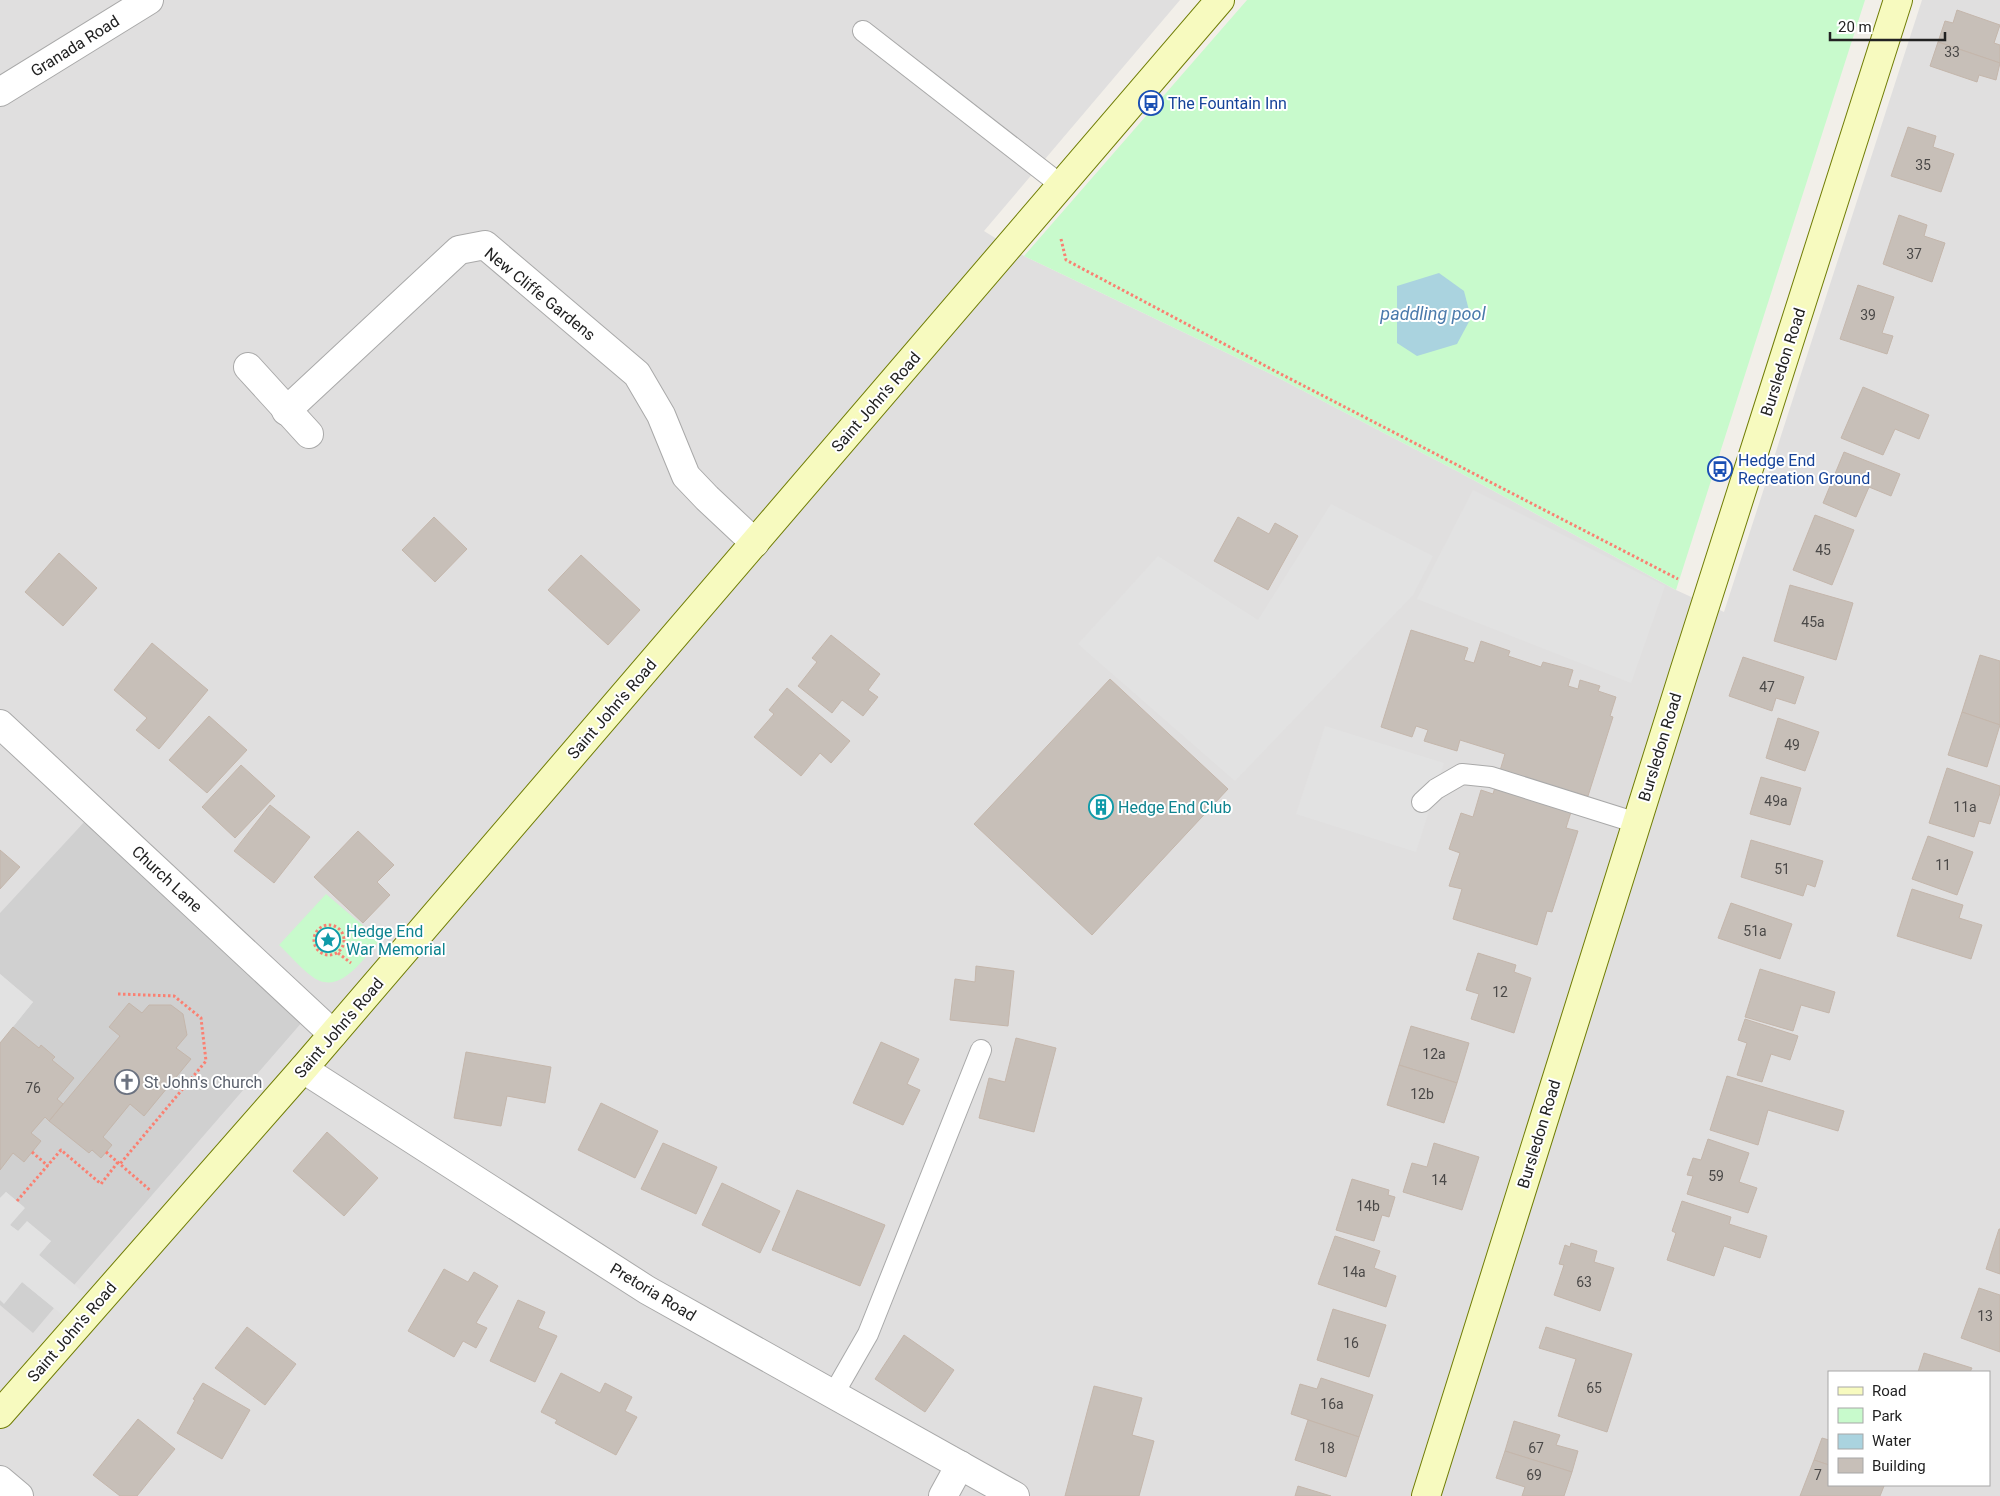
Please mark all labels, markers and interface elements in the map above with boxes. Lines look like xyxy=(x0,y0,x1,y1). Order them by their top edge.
scale bar xyxy=(1830,10,1945,42)
street label: Granada Road xyxy=(27,11,123,81)
text: 20 m xyxy=(1838,18,1872,36)
house number: 33 xyxy=(1944,44,1960,60)
bus stop icon: The Fountain Inn xyxy=(1138,90,1164,116)
place label: The Fountain Inn xyxy=(1168,94,1287,113)
house number: 35 xyxy=(1915,157,1931,173)
street label: New Cliffe Gardens xyxy=(481,244,599,344)
house number: 37 xyxy=(1906,246,1922,262)
water label: paddling pool xyxy=(1379,303,1486,324)
street label: Bursledon Road xyxy=(1757,306,1809,418)
house number: 39 xyxy=(1860,307,1876,323)
street label: Saint John's Road xyxy=(827,348,925,456)
place label: Hedge End Recreation Ground xyxy=(1738,451,1870,488)
bus stop icon: Hedge End Recreation Ground xyxy=(1707,456,1733,482)
house number: 45 xyxy=(1815,542,1831,558)
house number: 45a xyxy=(1801,614,1825,630)
street label: Saint John's Road xyxy=(563,655,661,763)
house number: 47 xyxy=(1759,679,1775,695)
street label: Bursledon Road xyxy=(1634,690,1686,804)
house number: 49 xyxy=(1784,737,1800,753)
house number: 49a xyxy=(1764,793,1788,809)
building icon: Hedge End Club xyxy=(1088,794,1114,820)
place label: Hedge End Club xyxy=(1118,798,1231,817)
house number: 11a xyxy=(1953,799,1977,815)
street label: Church Lane xyxy=(128,842,206,916)
house number: 11 xyxy=(1935,857,1951,873)
house number: 51 xyxy=(1774,861,1790,877)
place label: Hedge End War Memorial xyxy=(346,922,446,959)
house number: 51a xyxy=(1743,923,1767,939)
place icon: Hedge End War Memorial xyxy=(315,927,341,953)
street label: Saint John's Road xyxy=(290,974,388,1082)
house number: 12 xyxy=(1492,984,1508,1000)
house number: 12a xyxy=(1422,1046,1446,1062)
church icon: St John's Church xyxy=(114,1069,140,1095)
place label: St John's Church xyxy=(144,1073,262,1092)
street label: Bursledon Road xyxy=(1513,1077,1565,1191)
house number: 76 xyxy=(25,1080,41,1096)
house number: 12b xyxy=(1410,1086,1434,1102)
house number: 59 xyxy=(1708,1168,1724,1184)
house number: 14 xyxy=(1431,1172,1447,1188)
house number: 14b xyxy=(1356,1198,1380,1214)
street label: Pretoria Road xyxy=(607,1259,699,1325)
house number: 14a xyxy=(1342,1264,1366,1280)
house number: 63 xyxy=(1576,1274,1592,1290)
street label: Saint John's Road xyxy=(23,1278,121,1386)
house number: 13 xyxy=(1977,1308,1993,1324)
house number: 16 xyxy=(1343,1335,1359,1351)
legend xyxy=(1828,1371,1990,1486)
house number: 65 xyxy=(1586,1380,1602,1396)
text: Road xyxy=(1872,1382,1906,1400)
house number: 16a xyxy=(1320,1396,1344,1412)
text: Park xyxy=(1872,1407,1903,1425)
text: Water xyxy=(1872,1432,1911,1450)
house number: 18 xyxy=(1319,1440,1335,1456)
house number: 67 xyxy=(1528,1440,1544,1456)
text: Building xyxy=(1872,1457,1926,1475)
house number: 69 xyxy=(1526,1467,1542,1483)
house number: 7 xyxy=(1814,1467,1822,1483)

